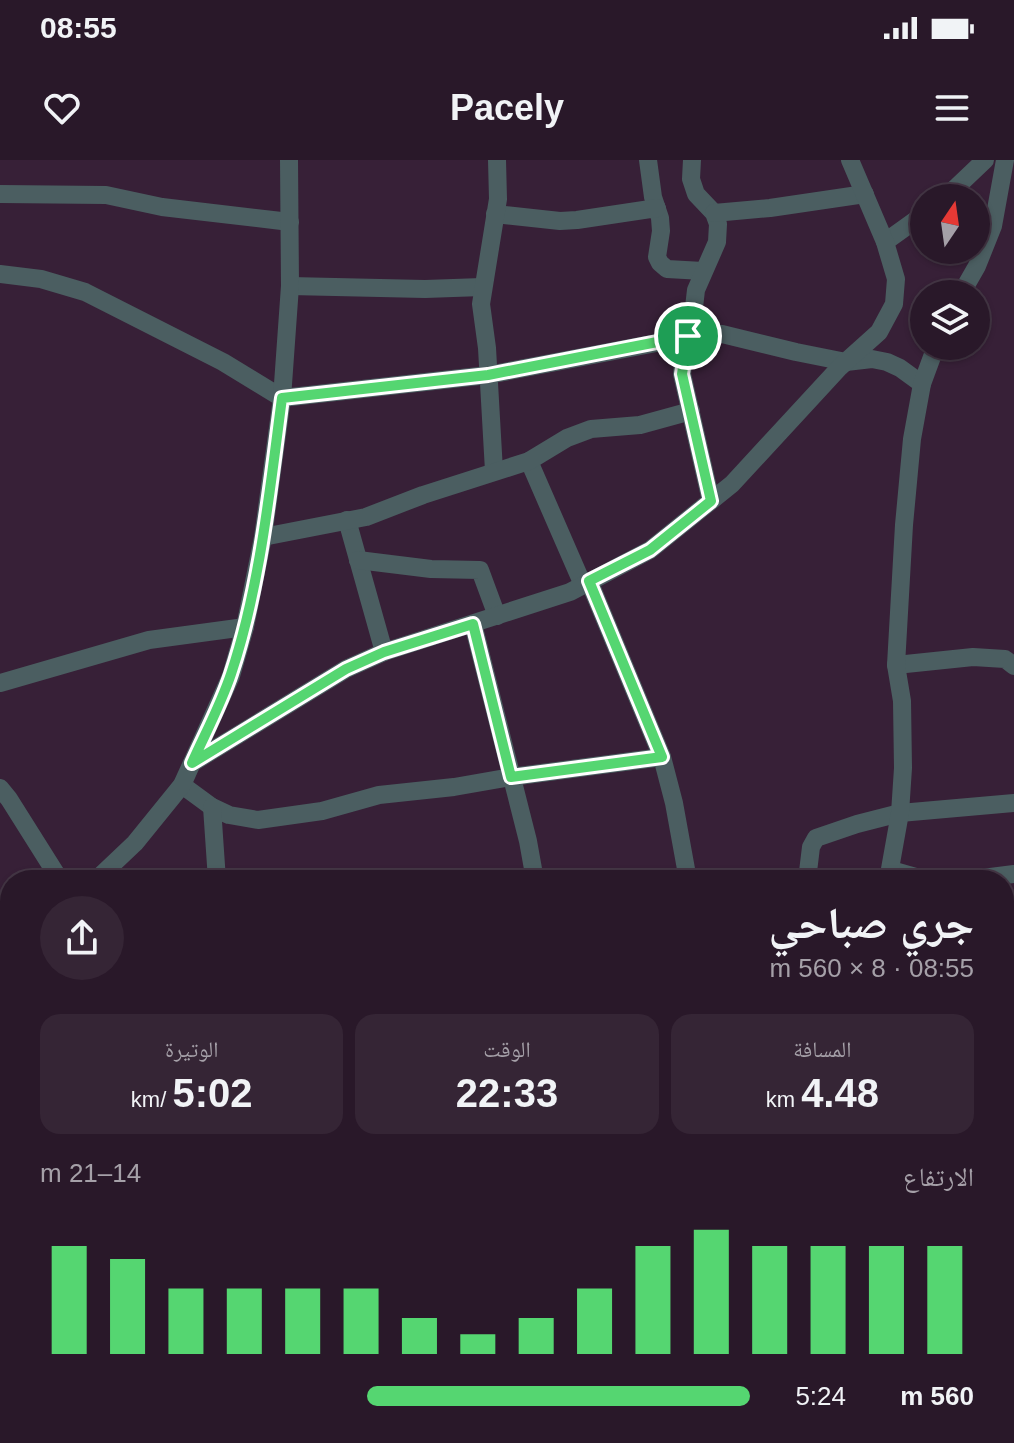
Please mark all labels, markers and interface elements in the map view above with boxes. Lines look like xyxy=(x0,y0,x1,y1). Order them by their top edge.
text: 08:55 xyxy=(40,11,117,44)
icon: heart xyxy=(40,86,84,130)
icon: menu xyxy=(930,86,974,130)
text: Pacely xyxy=(450,87,564,128)
north arrow xyxy=(910,184,990,264)
map controls xyxy=(910,184,990,360)
button: layers xyxy=(910,280,990,360)
pin xyxy=(654,302,722,370)
icon: arrive xyxy=(666,314,710,358)
button: share xyxy=(40,896,124,980)
text: جري صباحي xyxy=(768,898,974,947)
text: 08:55 · 8 × 560 m xyxy=(769,953,974,983)
text: الوتيرة xyxy=(165,1037,218,1062)
text: الوقت xyxy=(483,1037,531,1062)
text: المسافة xyxy=(793,1037,852,1062)
text: 5:02 xyxy=(172,1071,252,1115)
text: 22:33 xyxy=(456,1071,558,1115)
text: 4.48 xyxy=(801,1071,879,1115)
text: /km xyxy=(131,1087,172,1112)
text: km xyxy=(766,1087,801,1112)
text: 14–21 m xyxy=(40,1158,141,1188)
text: الارتفاع xyxy=(903,1162,974,1192)
text: 5:24 xyxy=(795,1381,846,1411)
text: 560 m xyxy=(900,1381,974,1411)

